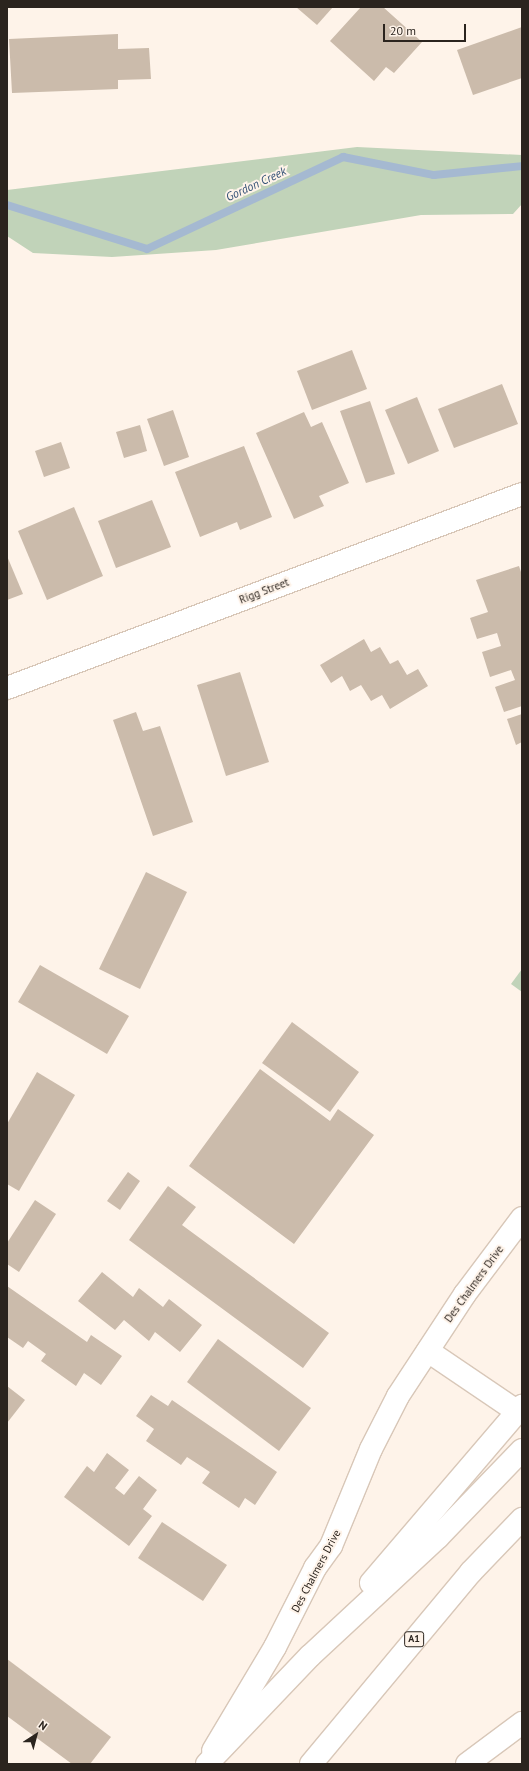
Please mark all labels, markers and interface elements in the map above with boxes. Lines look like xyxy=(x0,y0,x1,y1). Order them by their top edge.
scale bar xyxy=(385,16,468,42)
text: 20 m xyxy=(390,23,416,38)
water label: Gordon Creek xyxy=(223,164,289,204)
street label: Rigg Street xyxy=(237,575,291,607)
street label: Des Chalmers Drive xyxy=(442,1243,506,1325)
street label: Des Chalmers Drive xyxy=(289,1527,343,1615)
road number: A1 xyxy=(404,1631,424,1647)
north arrow xyxy=(16,1715,56,1755)
text: N xyxy=(36,1717,50,1733)

